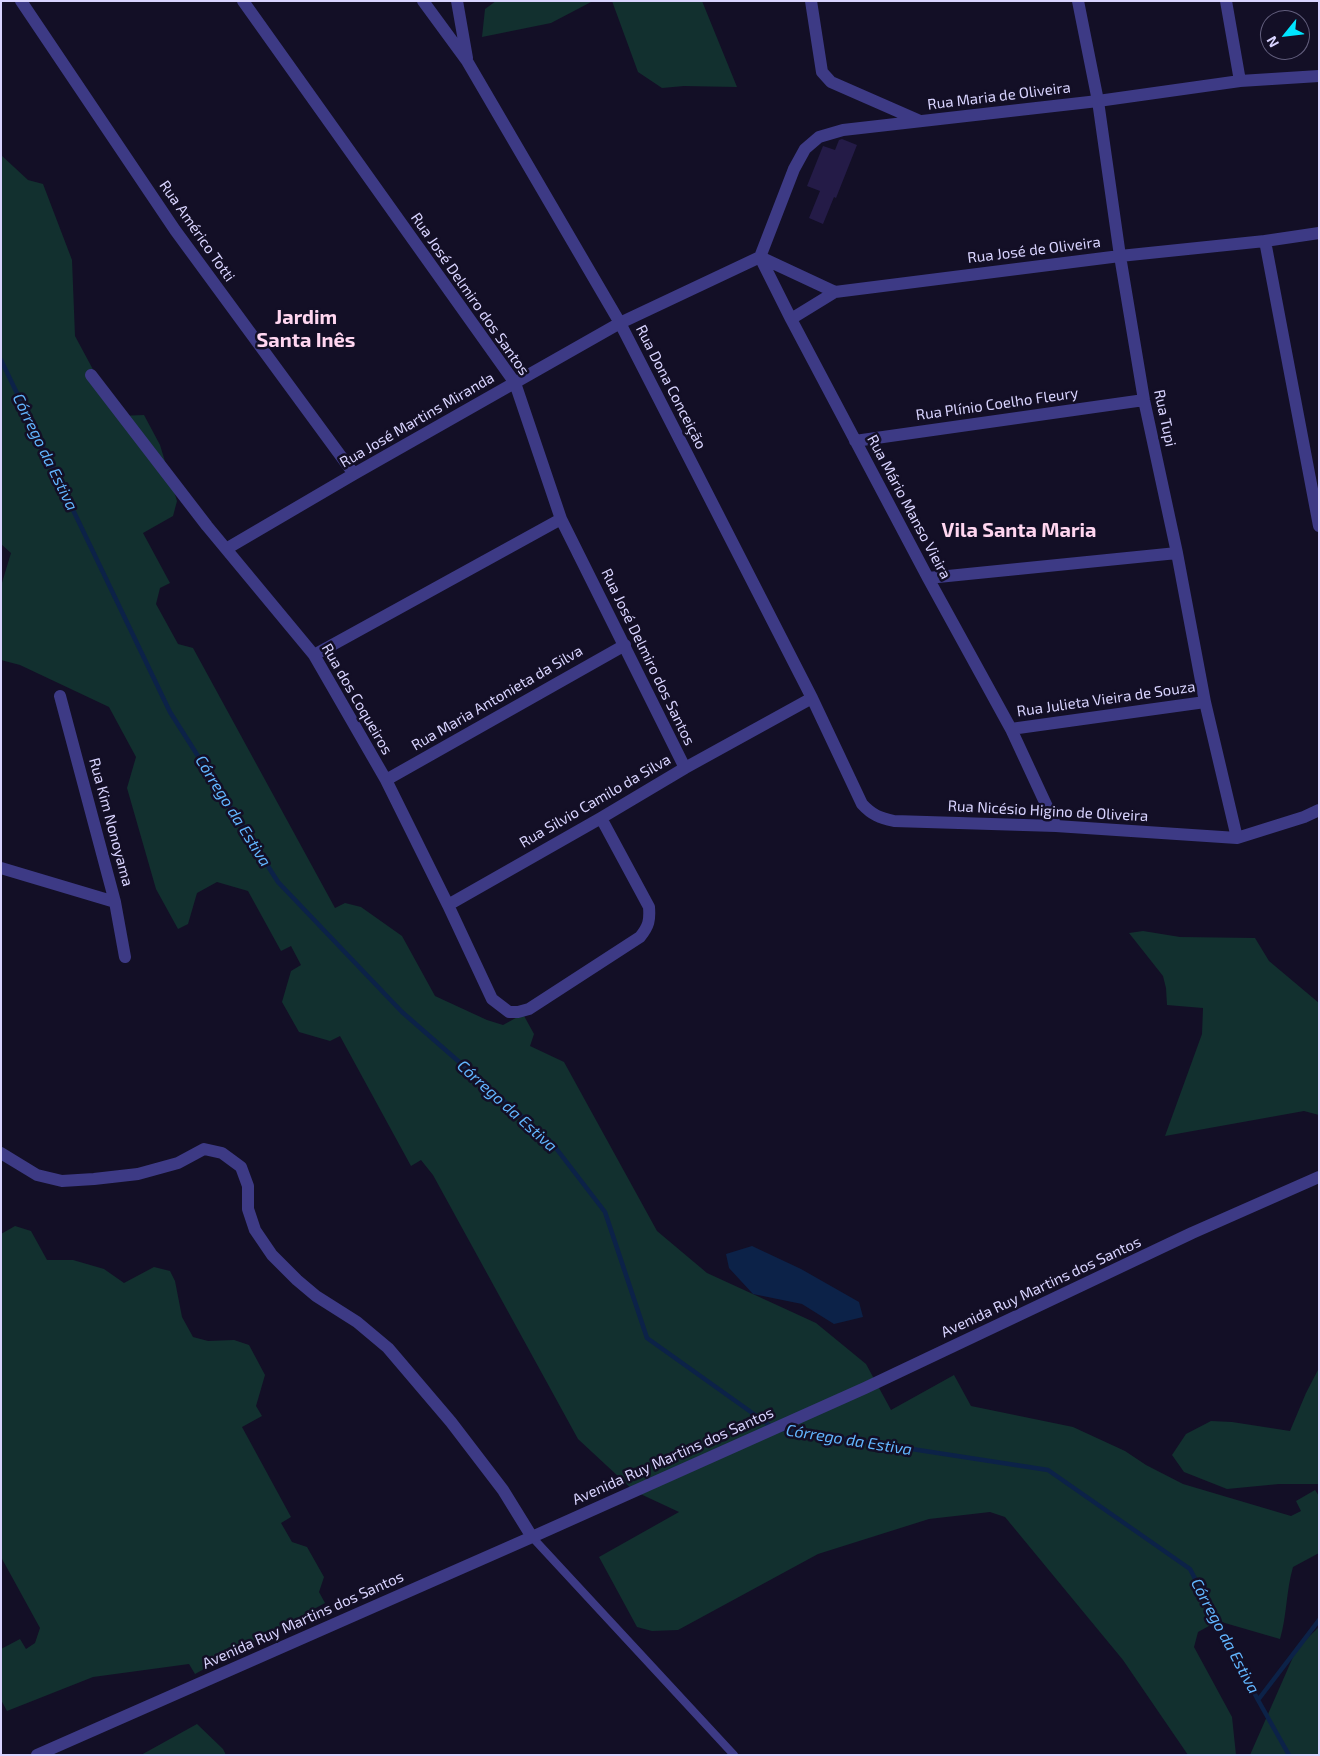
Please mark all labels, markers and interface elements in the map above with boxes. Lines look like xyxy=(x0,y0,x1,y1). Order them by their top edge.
north arrow xyxy=(1260,10,1310,60)
text: N xyxy=(1262,33,1282,51)
street label: Rua Maria de Oliveira xyxy=(926,78,1072,114)
street label: Rua Américo Totti xyxy=(155,177,239,285)
street label: Rua José Delmiro dos Santos xyxy=(407,209,533,379)
street label: Rua José de Oliveira xyxy=(966,233,1102,267)
district label: Jardim Santa Inês xyxy=(257,305,355,352)
street label: Rua Dona Conceição xyxy=(632,322,710,452)
street label: Rua José Martins Miranda xyxy=(337,368,497,472)
street label: Rua Plínio Coelho Fleury xyxy=(915,384,1079,424)
street label: Rua Tupi xyxy=(1150,388,1180,448)
water label: Córrego da Estiva xyxy=(8,390,82,514)
street label: Rua Mário Manso Vieira xyxy=(863,432,955,582)
district label: Vila Santa Maria xyxy=(942,518,1096,542)
street label: Rua José Delmiro dos Santos xyxy=(597,566,699,748)
street label: Rua dos Coqueiros xyxy=(318,640,396,758)
street label: Rua Maria Antonieta da Silva xyxy=(408,642,586,754)
street label: Rua Julieta Vieira de Souza xyxy=(1016,678,1196,720)
street label: Rua Silvio Camilo da Silva xyxy=(516,750,674,852)
water label: Córrego da Estiva xyxy=(191,752,275,870)
street label: Rua Kim Nonoyama xyxy=(85,756,137,888)
street label: Rua Nicésio Higino de Oliveira xyxy=(947,797,1149,825)
water label: Córrego da Estiva xyxy=(453,1056,561,1156)
street label: Avenida Ruy Martins dos Santos xyxy=(938,1233,1144,1341)
street label: Avenida Ruy Martins dos Santos xyxy=(570,1403,776,1509)
water label: Córrego da Estiva xyxy=(785,1421,913,1459)
street label: Avenida Ruy Martins dos Santos xyxy=(200,1567,406,1673)
water label: Córrego da Estiva xyxy=(1187,1575,1263,1697)

